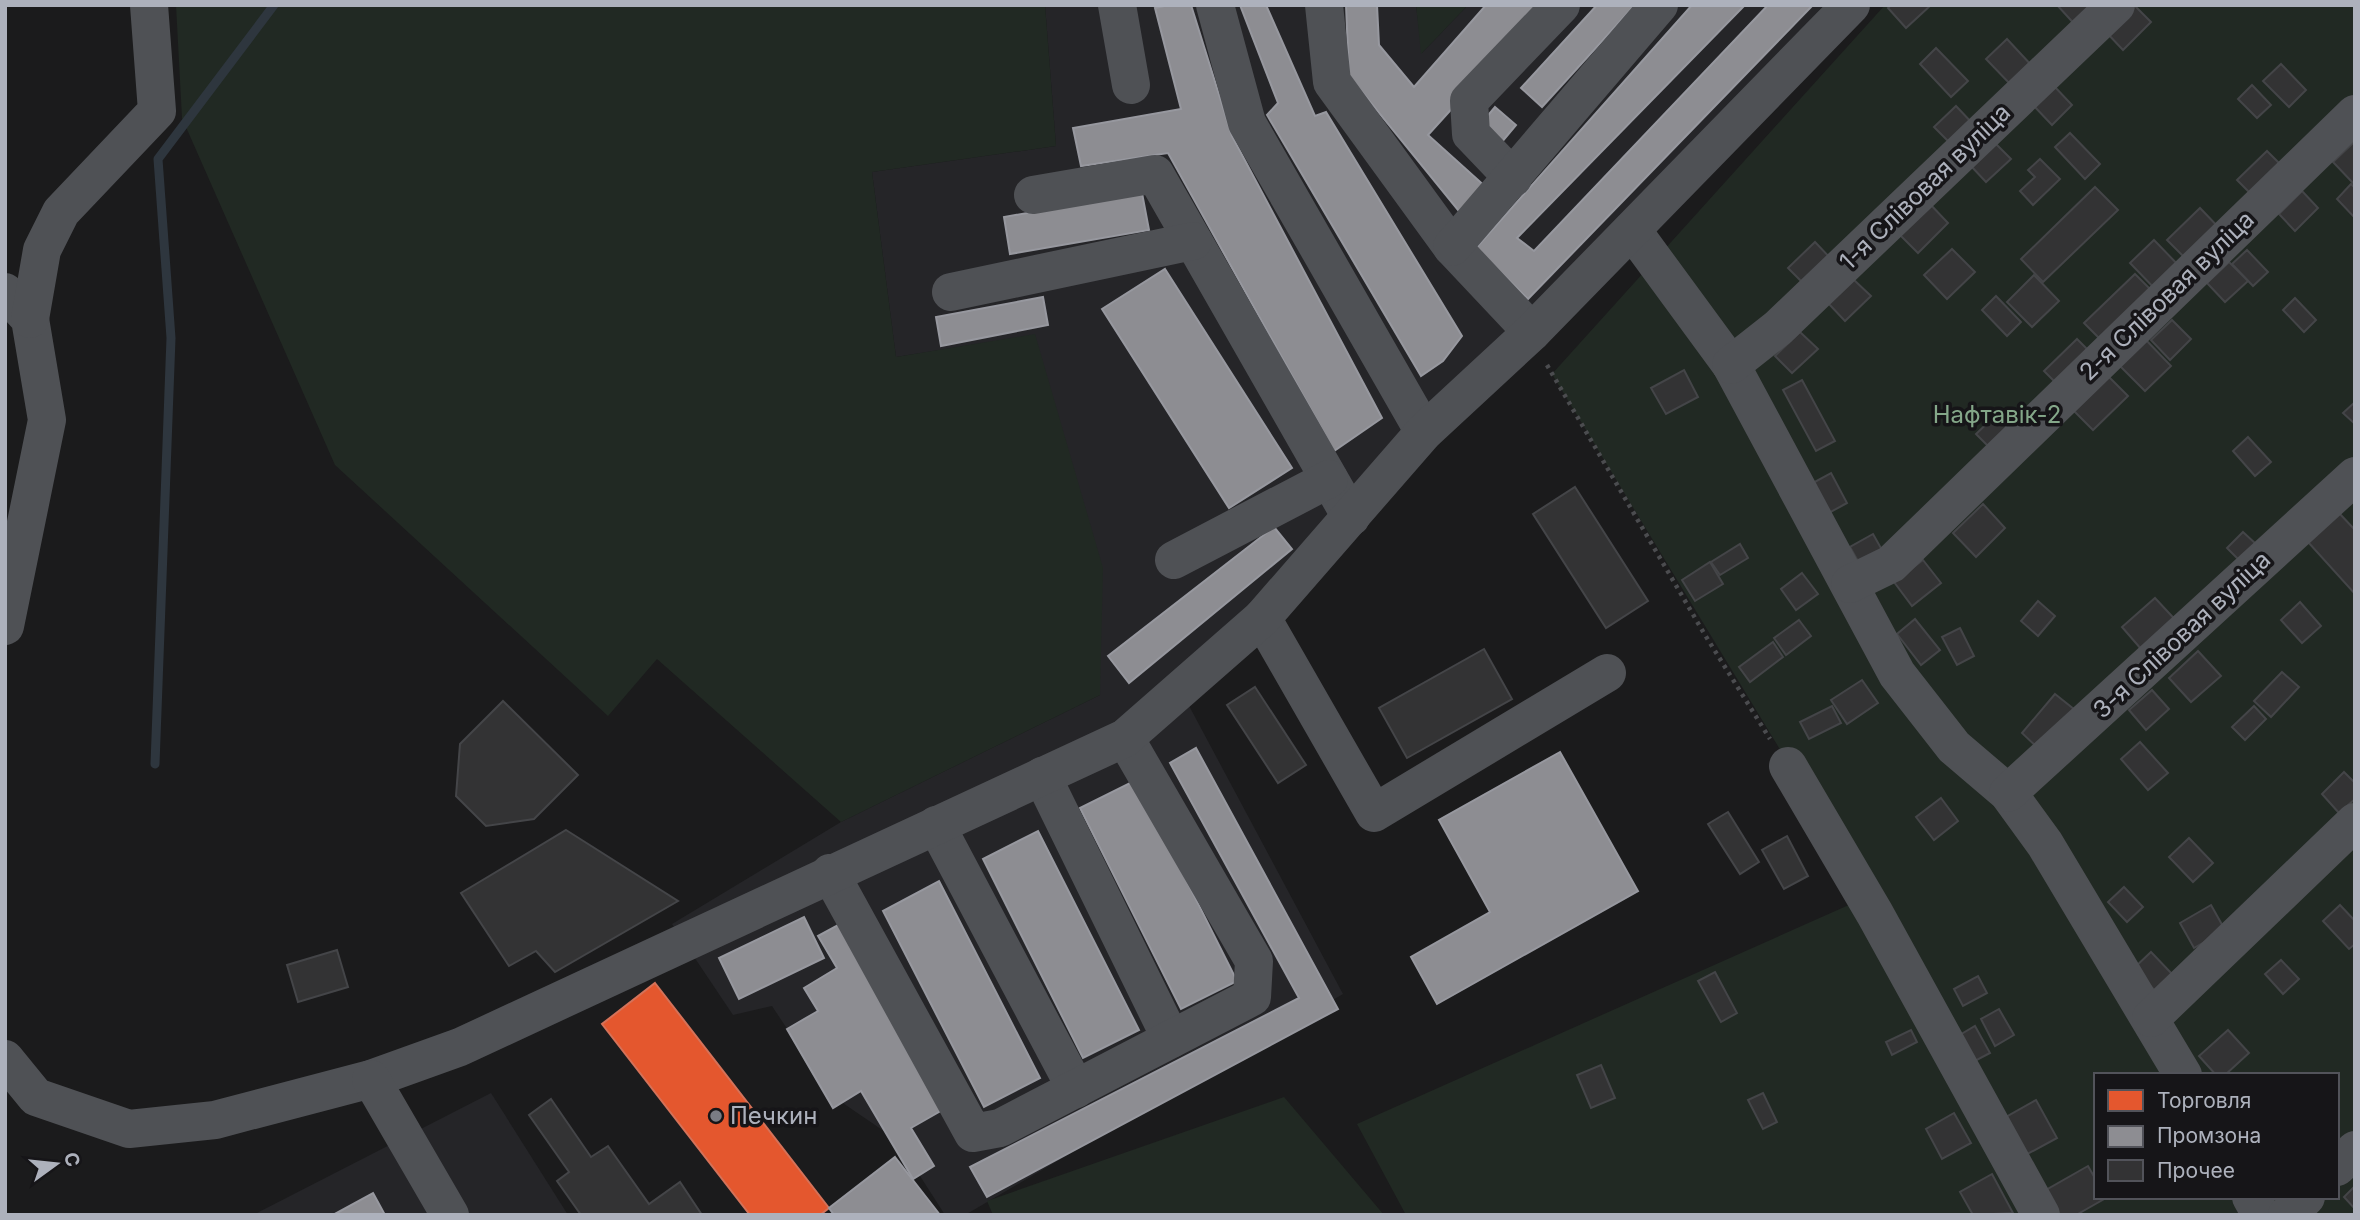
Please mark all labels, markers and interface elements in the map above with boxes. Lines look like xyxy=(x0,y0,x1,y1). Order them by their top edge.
street label: 1-я Слівовая вуліца xyxy=(1833,98,2016,276)
street label: 2-я Слівовая вуліца xyxy=(2073,205,2260,386)
park label: Нафтавік-2 xyxy=(1933,400,2061,429)
street label: 3-я Слівовая вуліца xyxy=(2087,545,2276,724)
legend xyxy=(2094,1073,2339,1199)
text: Торговля xyxy=(2157,1088,2251,1113)
place label: Печкин xyxy=(730,1101,817,1130)
marker: Печкин xyxy=(708,1108,724,1124)
text: Промзона xyxy=(2157,1123,2261,1148)
north arrow xyxy=(21,1129,91,1199)
text: С xyxy=(59,1150,85,1169)
text: Прочее xyxy=(2157,1158,2235,1183)

